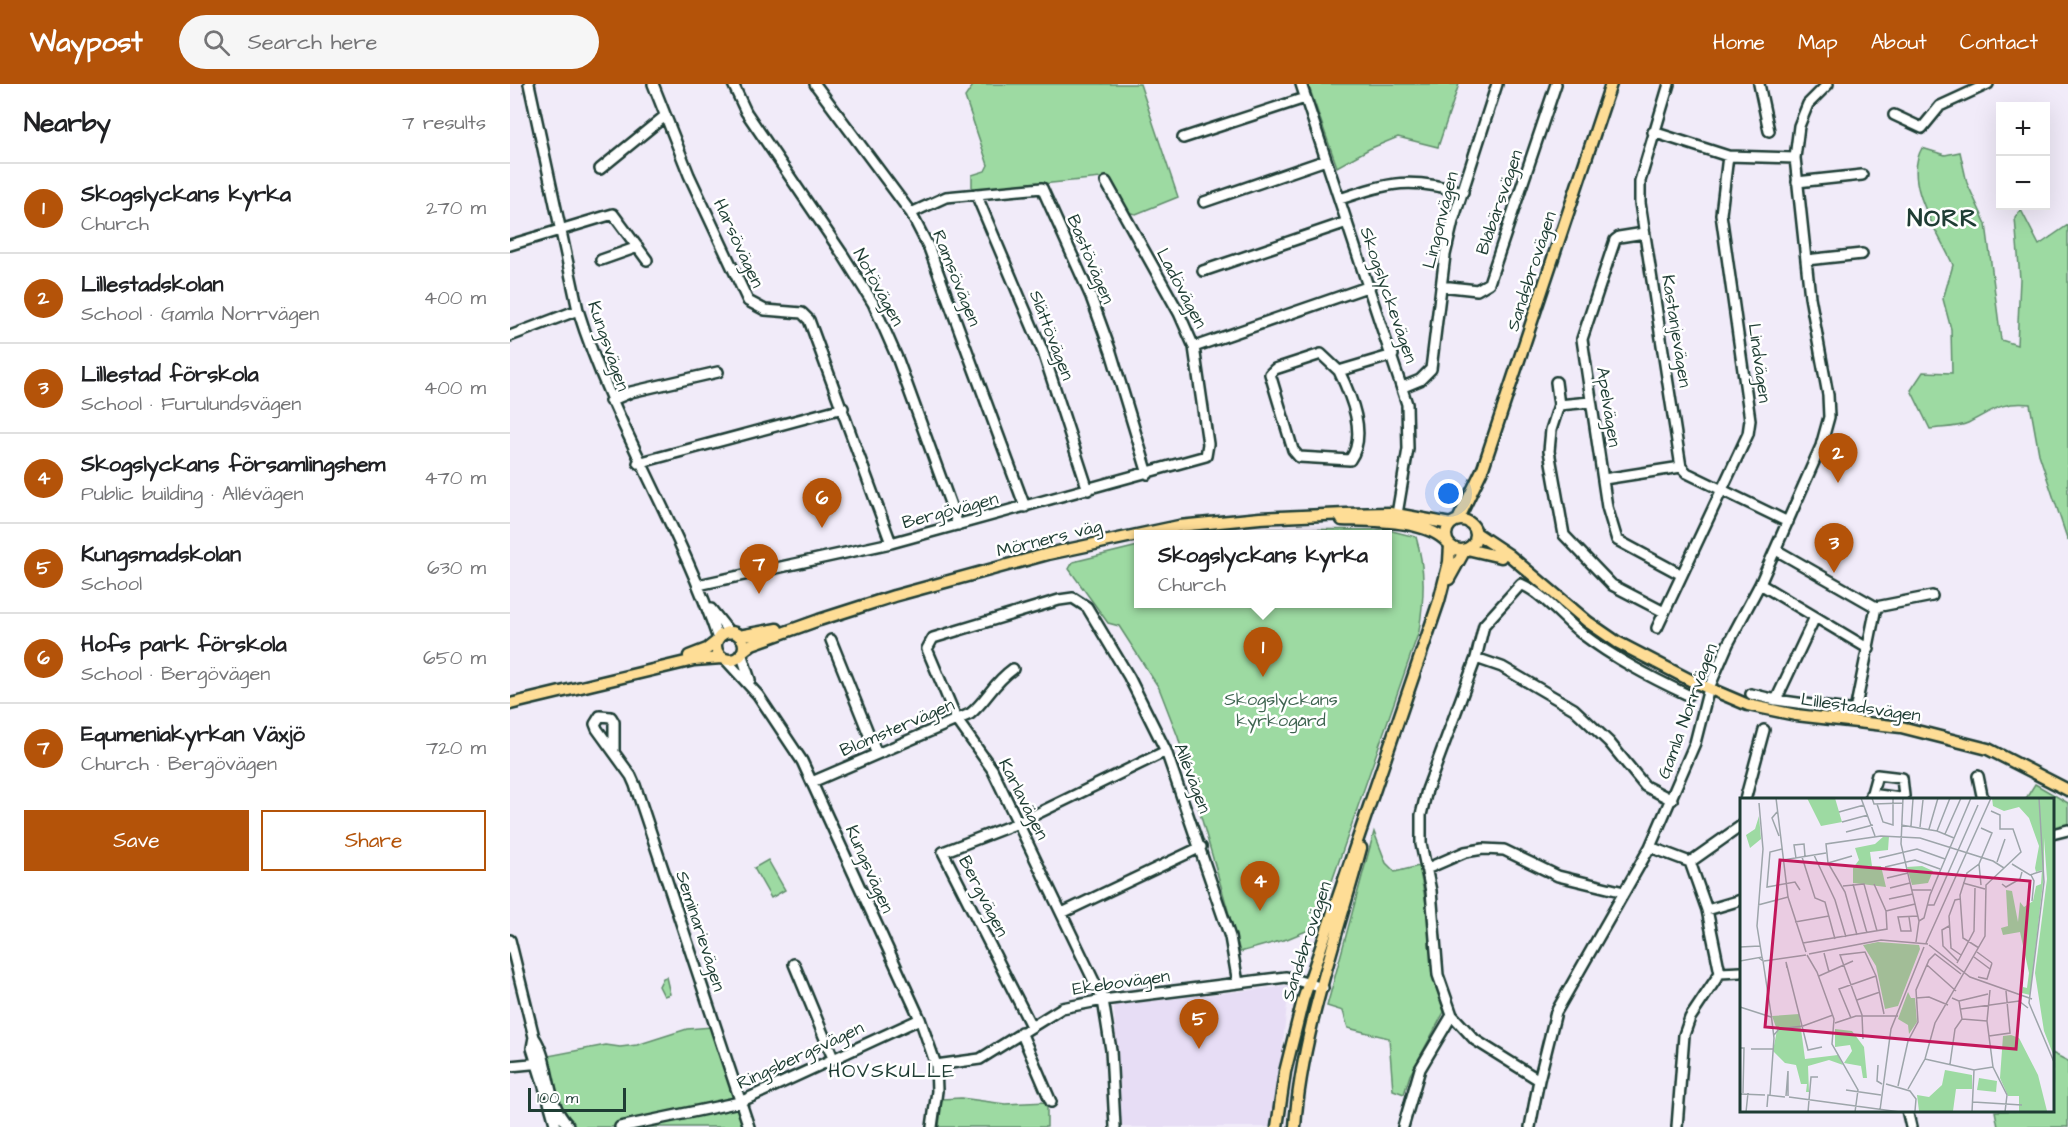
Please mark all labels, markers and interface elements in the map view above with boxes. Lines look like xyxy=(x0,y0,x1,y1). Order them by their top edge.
search box xyxy=(179,15,599,69)
text: Waypost xyxy=(30,23,143,62)
icon: search xyxy=(200,26,233,59)
text: Search here xyxy=(248,27,378,58)
text: Home xyxy=(1713,28,1765,57)
text: Map xyxy=(1798,28,1838,57)
text: About xyxy=(1871,28,1927,57)
text: Contact xyxy=(1960,28,2038,57)
map controls xyxy=(1996,102,2050,210)
button: + xyxy=(1996,102,2050,156)
text: Nearby xyxy=(24,105,111,141)
text: 7 results xyxy=(402,109,486,137)
street label: Blåbärsvägen xyxy=(1470,146,1530,258)
button: − xyxy=(1996,156,2050,210)
street label: Lingonvägen xyxy=(1416,169,1466,271)
text: Skogslyckans kyrka xyxy=(81,179,291,210)
text: 1 xyxy=(42,194,45,222)
text: 270 m xyxy=(426,194,486,222)
street label: Harsövägen xyxy=(706,195,770,292)
district label: NORR xyxy=(1907,202,1979,236)
street label: Sandsbrovägen xyxy=(1500,208,1564,335)
text: Church xyxy=(81,210,149,238)
street label: Bastövägen xyxy=(1060,211,1121,308)
street label: Skogslyckevägen xyxy=(1353,224,1424,367)
street label: Ramsövägen xyxy=(925,226,987,330)
street label: Notövägen xyxy=(846,244,910,331)
street label: Ladövägen xyxy=(1149,244,1213,333)
text: Lillestadskolan xyxy=(81,269,223,300)
street label: Kastanjevägen xyxy=(1654,273,1698,389)
text: 2 xyxy=(38,284,49,312)
text: 400 m xyxy=(424,284,486,312)
street label: Slättövägen xyxy=(1022,286,1080,384)
street label: Kungsvägen xyxy=(580,298,636,395)
text: School · Gamla Norrvägen xyxy=(81,300,319,328)
street label: Lindvägen xyxy=(1741,322,1777,405)
text: Lillestad förskola xyxy=(81,359,259,390)
street label: Apelvägen xyxy=(1589,365,1627,449)
text: 3 xyxy=(38,374,49,402)
text: 400 m xyxy=(424,374,486,402)
text: School · Furulundsvägen xyxy=(81,390,301,418)
pin: 2 xyxy=(1818,434,1858,483)
text: Skogslyckans församlingshem xyxy=(81,449,385,480)
text: 4 xyxy=(37,464,50,492)
text: 470 m xyxy=(424,464,486,492)
pin: 6 xyxy=(802,478,842,528)
your location xyxy=(1434,479,1463,508)
text: Public building · Allévägen xyxy=(81,480,304,508)
street label: Bergövägen xyxy=(899,486,1001,536)
street label: Mörners väg xyxy=(994,513,1105,565)
pin: 3 xyxy=(1814,524,1854,573)
popup xyxy=(1134,530,1392,608)
text: Kungsmadskolan xyxy=(81,539,241,570)
text: Skogslyckans kyrka xyxy=(1158,540,1368,571)
pin: 7 xyxy=(740,544,778,594)
text: 5 xyxy=(36,554,51,582)
text: 630 m xyxy=(427,554,486,582)
text: School xyxy=(81,570,142,598)
text: Church xyxy=(1158,571,1226,599)
pin: 1 xyxy=(1244,628,1282,677)
text: Hofs park förskola xyxy=(81,629,287,660)
street label: Gamla Norrvägen xyxy=(1651,640,1725,783)
text: 6 xyxy=(37,644,50,672)
text: 650 m xyxy=(423,644,486,672)
text: School · Bergövägen xyxy=(81,660,270,688)
park label: Skogslyckans kyrkogård xyxy=(1224,687,1338,734)
street label: Lillestadsvägen xyxy=(1799,687,1923,729)
street label: Blomstervägen xyxy=(836,692,959,764)
text: Equmeniakyrkan Växjö xyxy=(81,719,305,750)
text: 7 xyxy=(37,734,50,762)
text: 720 m xyxy=(426,734,486,762)
street label: Allévägen xyxy=(1167,739,1217,817)
text: Church · Bergövägen xyxy=(81,750,277,778)
street label: Karlavägen xyxy=(991,754,1055,845)
inset map xyxy=(1740,798,2053,1112)
button: Save xyxy=(24,810,249,871)
button: Share xyxy=(261,810,486,871)
street label: Kungsvägen xyxy=(838,821,900,918)
street label: Bergvägen xyxy=(951,851,1015,942)
pin: 4 xyxy=(1240,862,1280,911)
street label: Seminarievägen xyxy=(668,868,732,995)
street label: Sandsbrovägen xyxy=(1275,878,1339,1005)
street label: Ekebovägen xyxy=(1071,963,1172,1003)
pin: 5 xyxy=(1180,1000,1218,1049)
street label: Ringsbergsvägen xyxy=(733,1015,868,1097)
district label: HOVSKULLE xyxy=(828,1057,956,1085)
scale bar xyxy=(528,1085,626,1112)
text: 100 m xyxy=(537,1087,578,1109)

